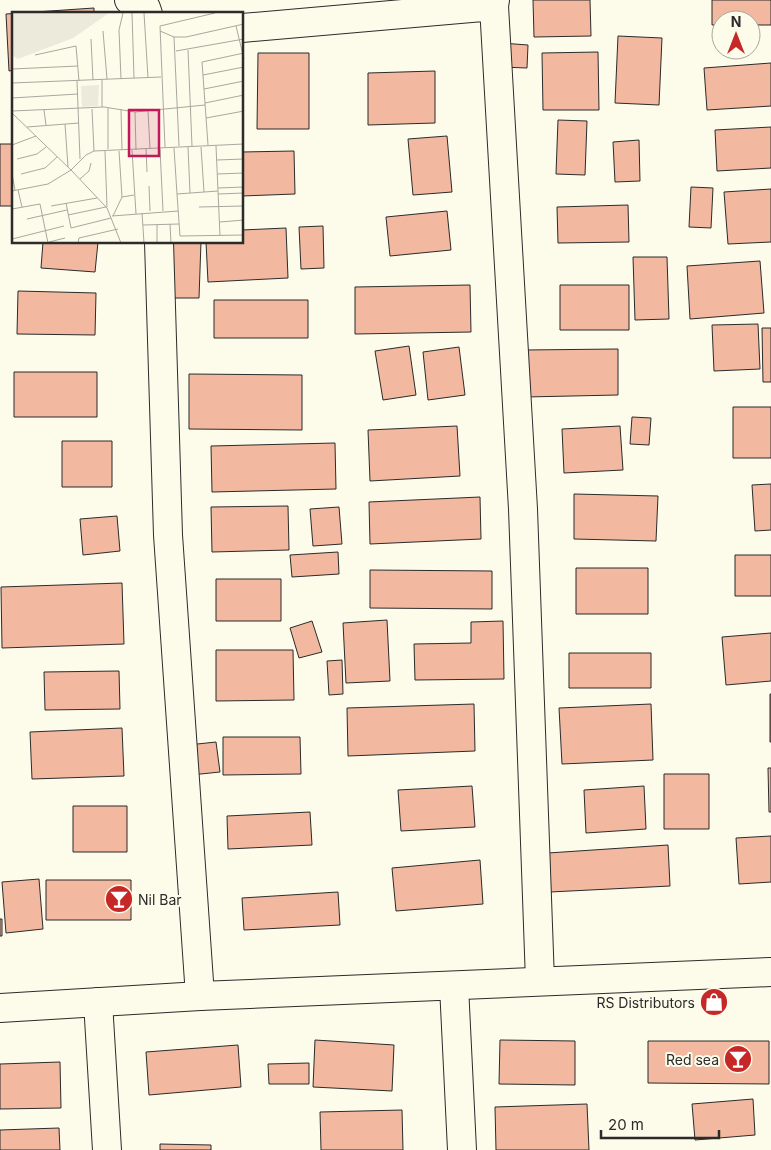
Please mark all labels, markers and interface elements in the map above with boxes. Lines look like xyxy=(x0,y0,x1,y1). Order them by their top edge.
north arrow xyxy=(711,10,761,60)
inset map xyxy=(12,12,244,244)
text: N xyxy=(731,13,741,30)
bar icon: Nil Bar xyxy=(104,884,134,914)
place label: Nil Bar xyxy=(138,891,182,908)
shop icon: RS Distributors xyxy=(699,987,729,1017)
place label: RS Distributors xyxy=(596,994,695,1011)
bar icon: Red sea xyxy=(723,1044,753,1074)
place label: Red sea xyxy=(666,1051,719,1068)
scale bar xyxy=(601,1108,718,1140)
text: 20 m xyxy=(608,1115,644,1134)

